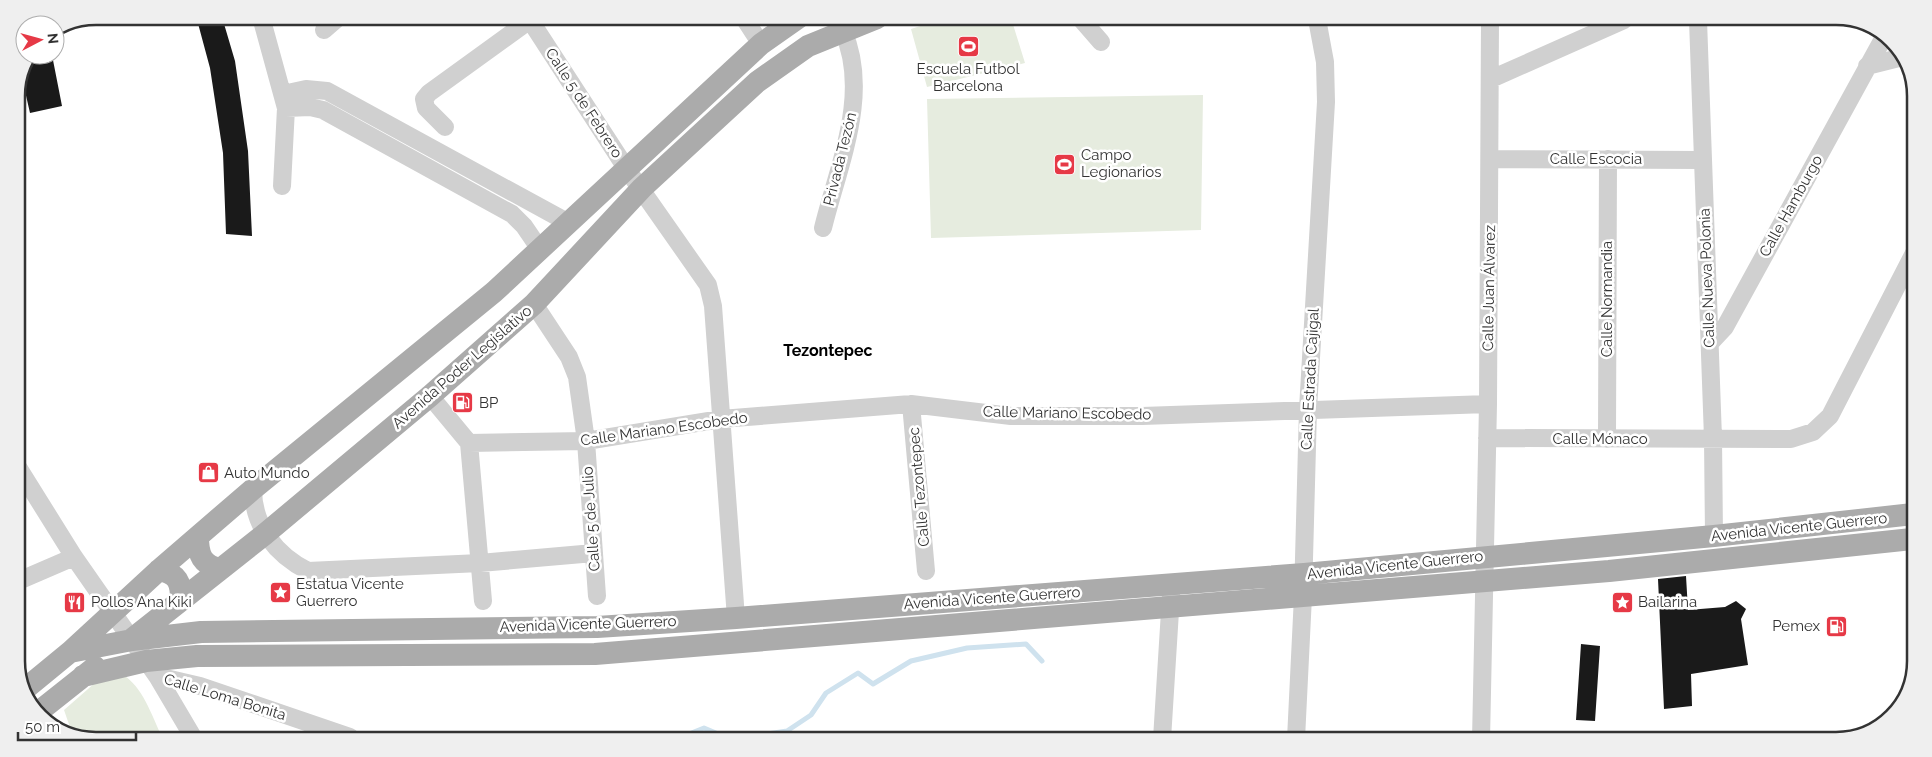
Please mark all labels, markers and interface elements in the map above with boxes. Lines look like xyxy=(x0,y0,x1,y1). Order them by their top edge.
north arrow xyxy=(15,15,65,65)
text: N xyxy=(44,32,61,45)
sports icon: Escuela Futbol Barcelona xyxy=(956,34,980,58)
street label: Calle 5 de Febrero xyxy=(542,45,626,161)
place label: Escuela Futbol Barcelona xyxy=(917,60,1020,95)
street label: Privada Tezón xyxy=(820,110,860,208)
place label: Campo Legionarios xyxy=(1081,146,1161,181)
street label: Calle Escocia xyxy=(1550,150,1642,168)
sports icon: Campo Legionarios xyxy=(1053,152,1077,176)
street label: Calle Hamburgo xyxy=(1756,152,1826,260)
street label: Calle Nueva Polonia xyxy=(1696,208,1718,348)
street label: Calle Juan Álvarez xyxy=(1479,225,1499,351)
street label: Calle Normandia xyxy=(1598,241,1616,357)
street label: Avenida Poder Legislativo xyxy=(389,302,535,432)
street label: Calle Estrada Cajigal xyxy=(1297,307,1323,450)
district label: Tezontepec xyxy=(783,341,873,360)
fuel station icon: BP xyxy=(451,391,475,415)
place label: BP xyxy=(479,394,498,412)
street label: Calle Mariano Escobedo xyxy=(983,403,1151,423)
street label: Calle Mariano Escobedo xyxy=(579,408,749,450)
street label: Calle Tezontepec xyxy=(905,427,933,547)
street label: Calle Mónaco xyxy=(1552,430,1648,448)
shop icon: Auto Mundo xyxy=(196,461,220,485)
place label: Auto Mundo xyxy=(224,464,310,482)
street label: Calle 5 de Julio xyxy=(578,466,604,572)
street label: Avenida Vicente Guerrero xyxy=(1710,509,1888,545)
street label: Avenida Vicente Guerrero xyxy=(1306,547,1484,583)
place label: Estatua Vicente Guerrero xyxy=(296,575,404,610)
place icon: Estatua Vicente Guerrero xyxy=(268,581,292,605)
street label: Avenida Vicente Guerrero xyxy=(903,583,1081,613)
restaurant icon: Pollos Ana Kiki xyxy=(63,590,87,614)
place icon: Bailarina xyxy=(1610,590,1634,614)
place label: Pollos Ana Kiki xyxy=(91,593,192,611)
place label: Bailarina xyxy=(1638,593,1697,611)
street label: Avenida Vicente Guerrero xyxy=(499,612,677,636)
fuel station icon: Pemex xyxy=(1824,614,1848,638)
place label: Pemex xyxy=(1772,617,1820,635)
street label: Calle Loma Bonita xyxy=(162,670,288,724)
scale bar xyxy=(18,710,135,742)
text: 50 m xyxy=(25,718,60,736)

